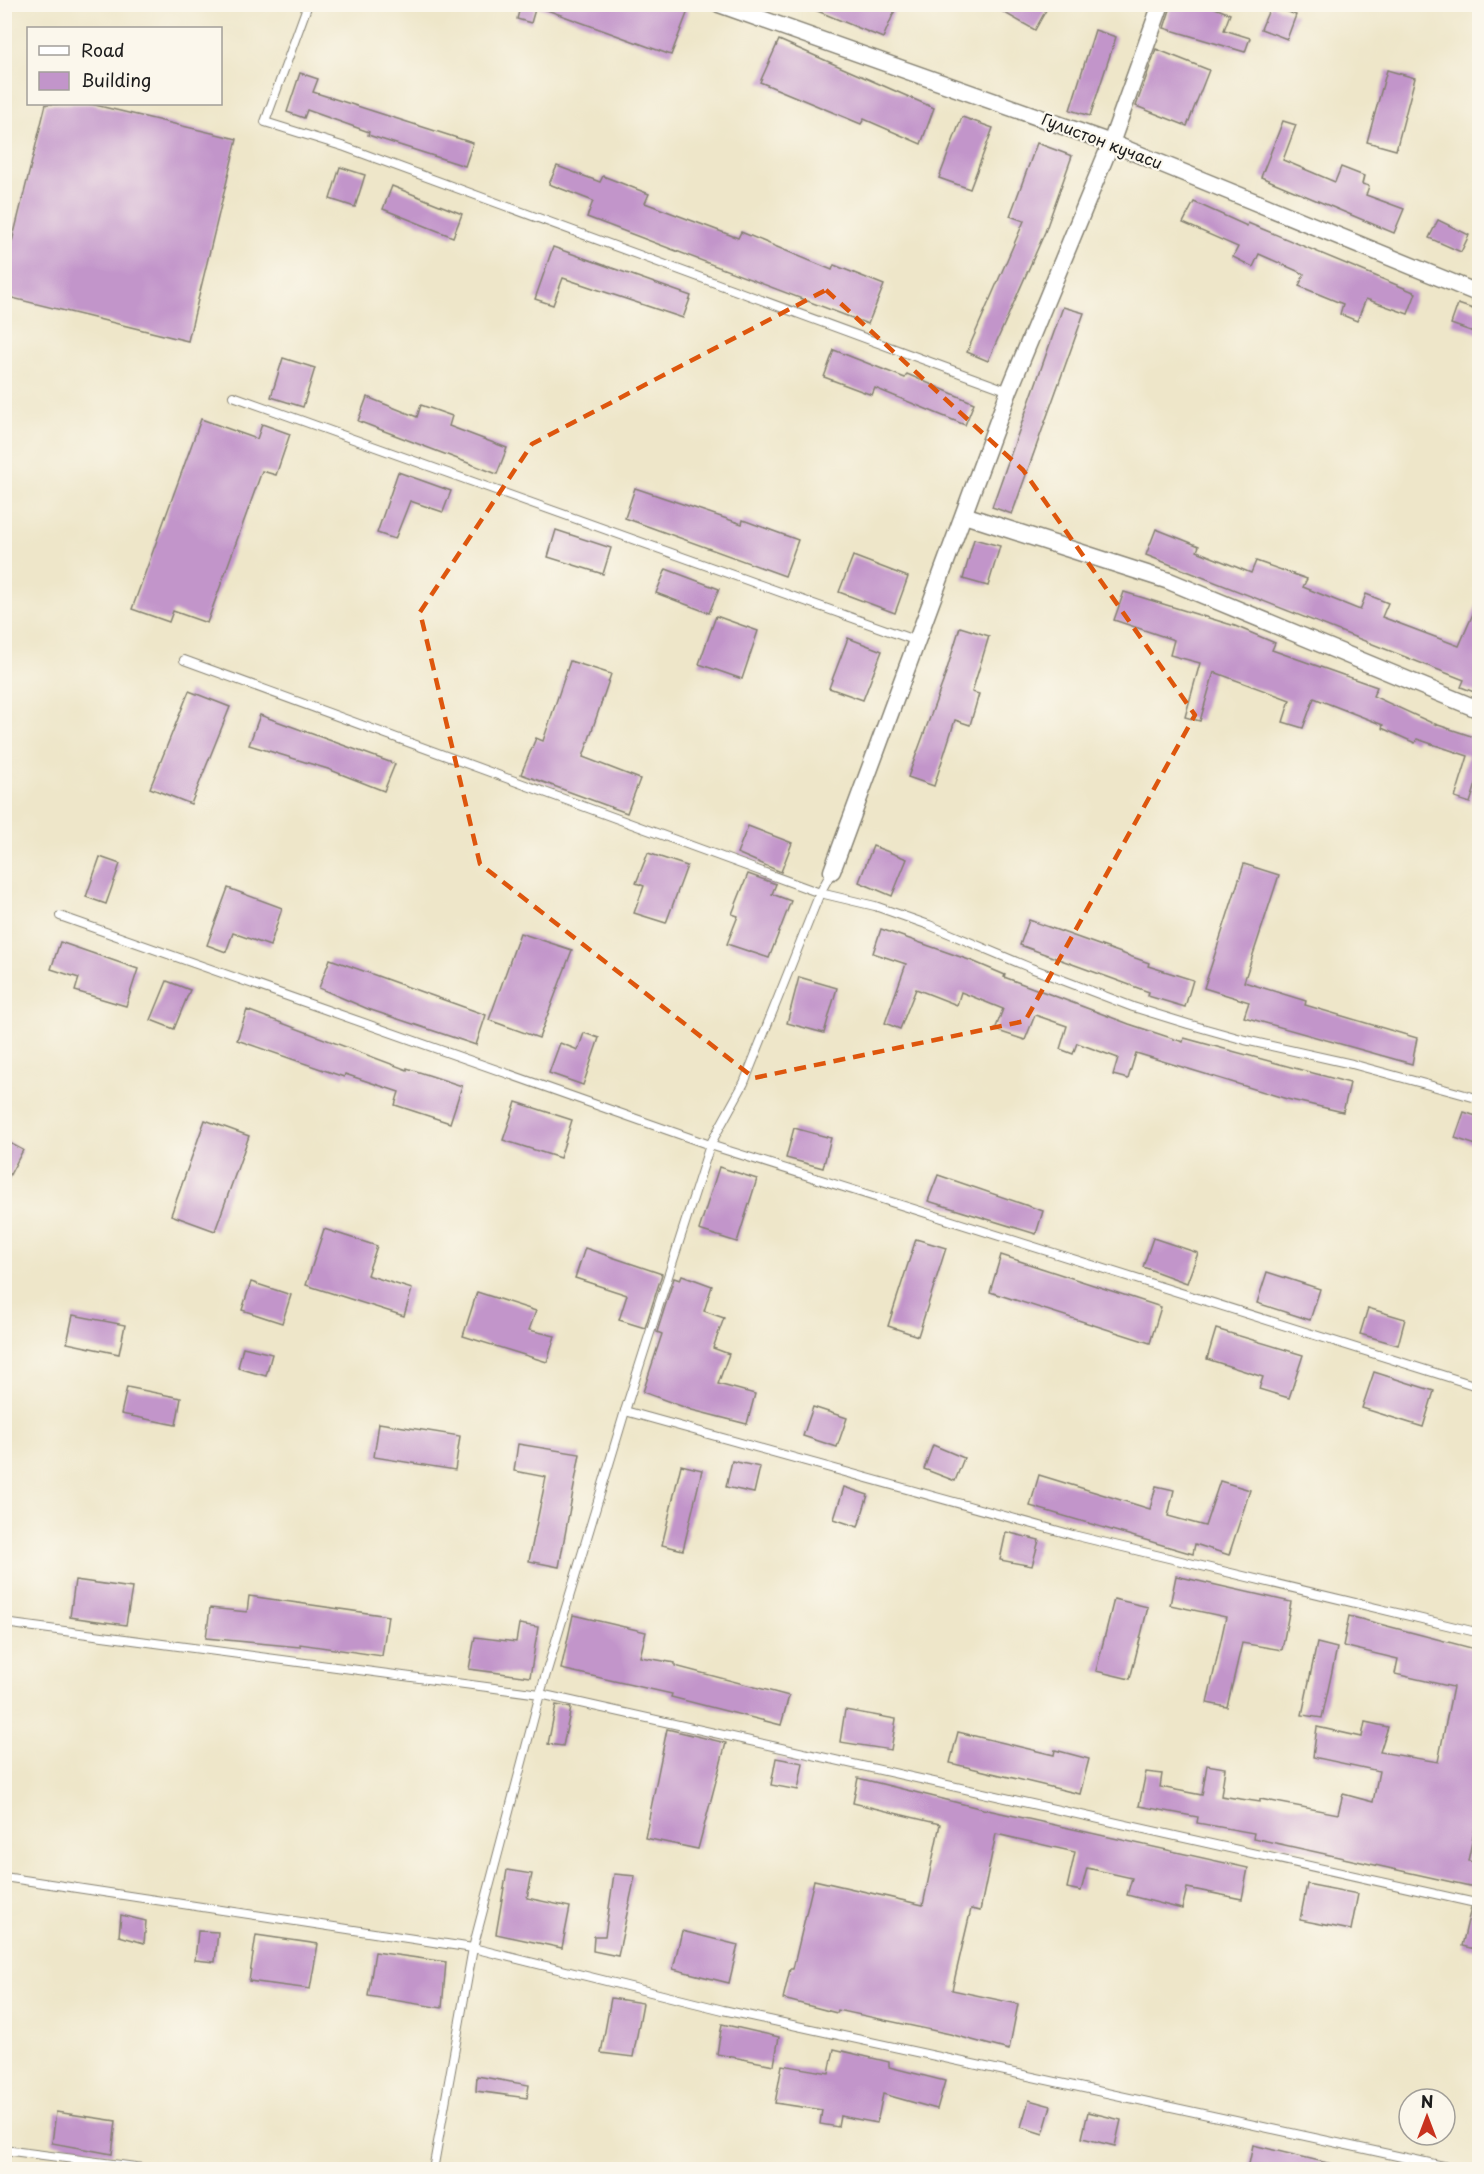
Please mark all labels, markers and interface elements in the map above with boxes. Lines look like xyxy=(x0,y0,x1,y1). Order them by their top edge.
legend xyxy=(27,27,222,105)
text: Road xyxy=(81,36,125,63)
text: Building xyxy=(81,66,151,93)
street label: Гулистон кучаси xyxy=(1038,106,1166,174)
north arrow xyxy=(1397,2087,1457,2147)
text: N xyxy=(1421,2089,1433,2113)

